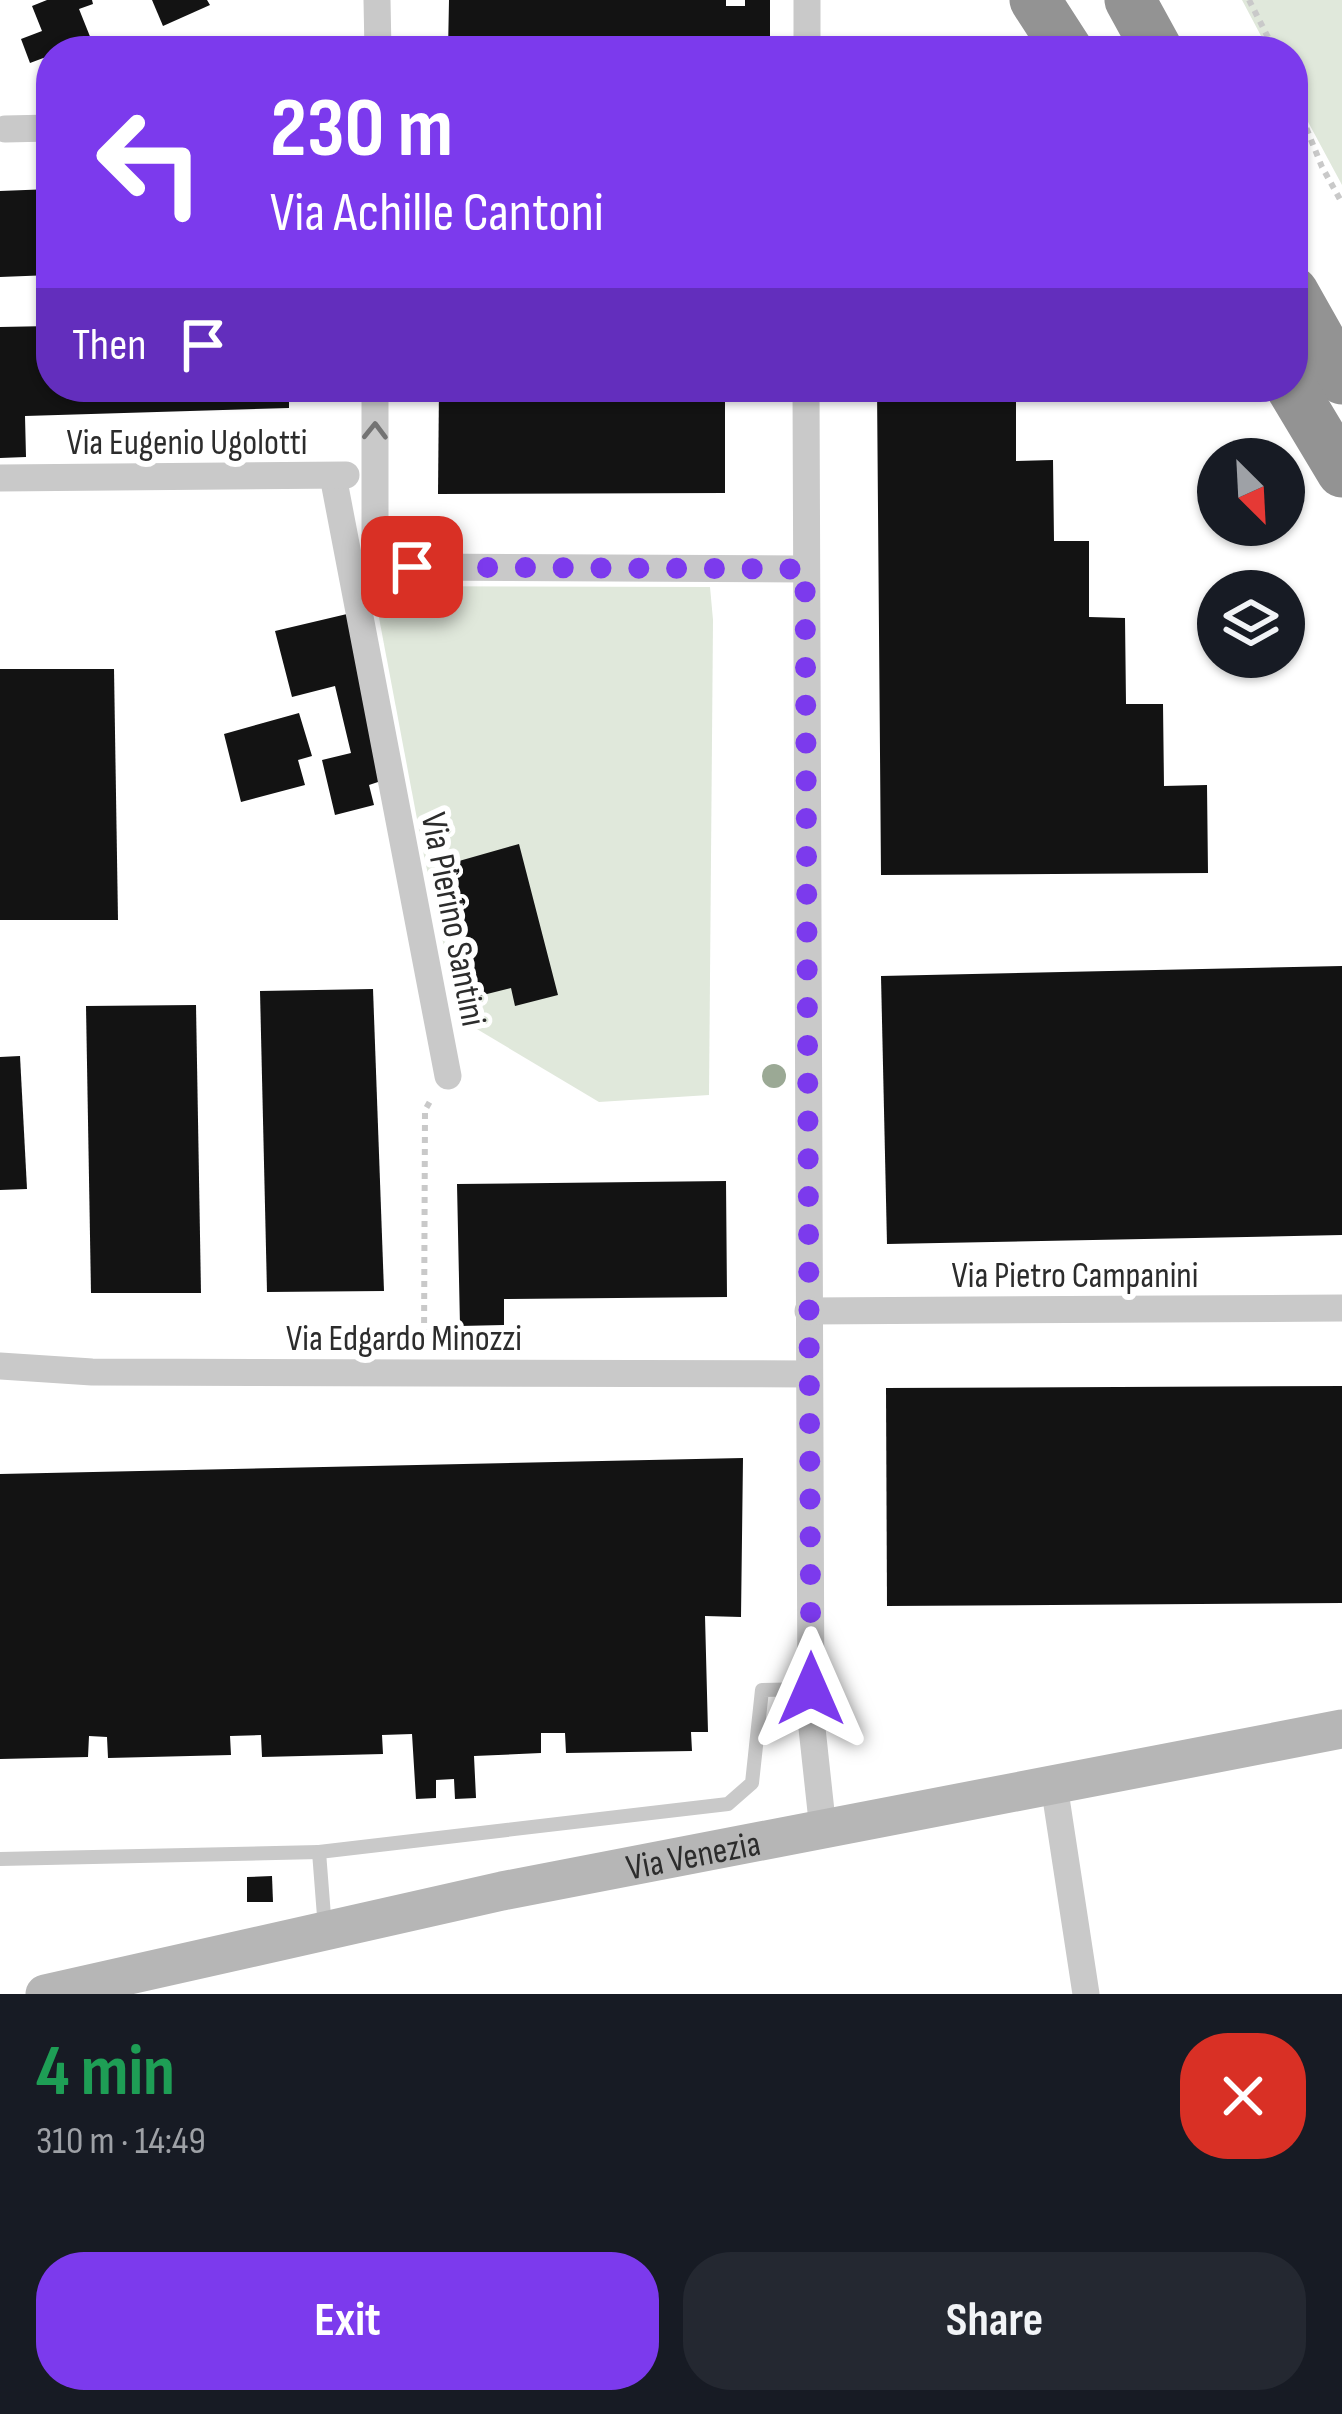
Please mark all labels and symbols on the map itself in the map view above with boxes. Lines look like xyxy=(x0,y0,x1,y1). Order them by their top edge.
one-way arrow xyxy=(361,421,387,440)
street label: Via Eugenio Ugolotti xyxy=(66,422,308,465)
north arrow xyxy=(1197,438,1305,546)
pin xyxy=(361,516,463,618)
street label: Via Pierino Santini xyxy=(411,809,494,1030)
street label: Via Pietro Campanini xyxy=(952,1255,1198,1298)
street label: Via Edgardo Minozzi xyxy=(286,1318,522,1361)
position arrow xyxy=(748,1626,874,1752)
street label: Via Venezia xyxy=(623,1823,764,1891)

